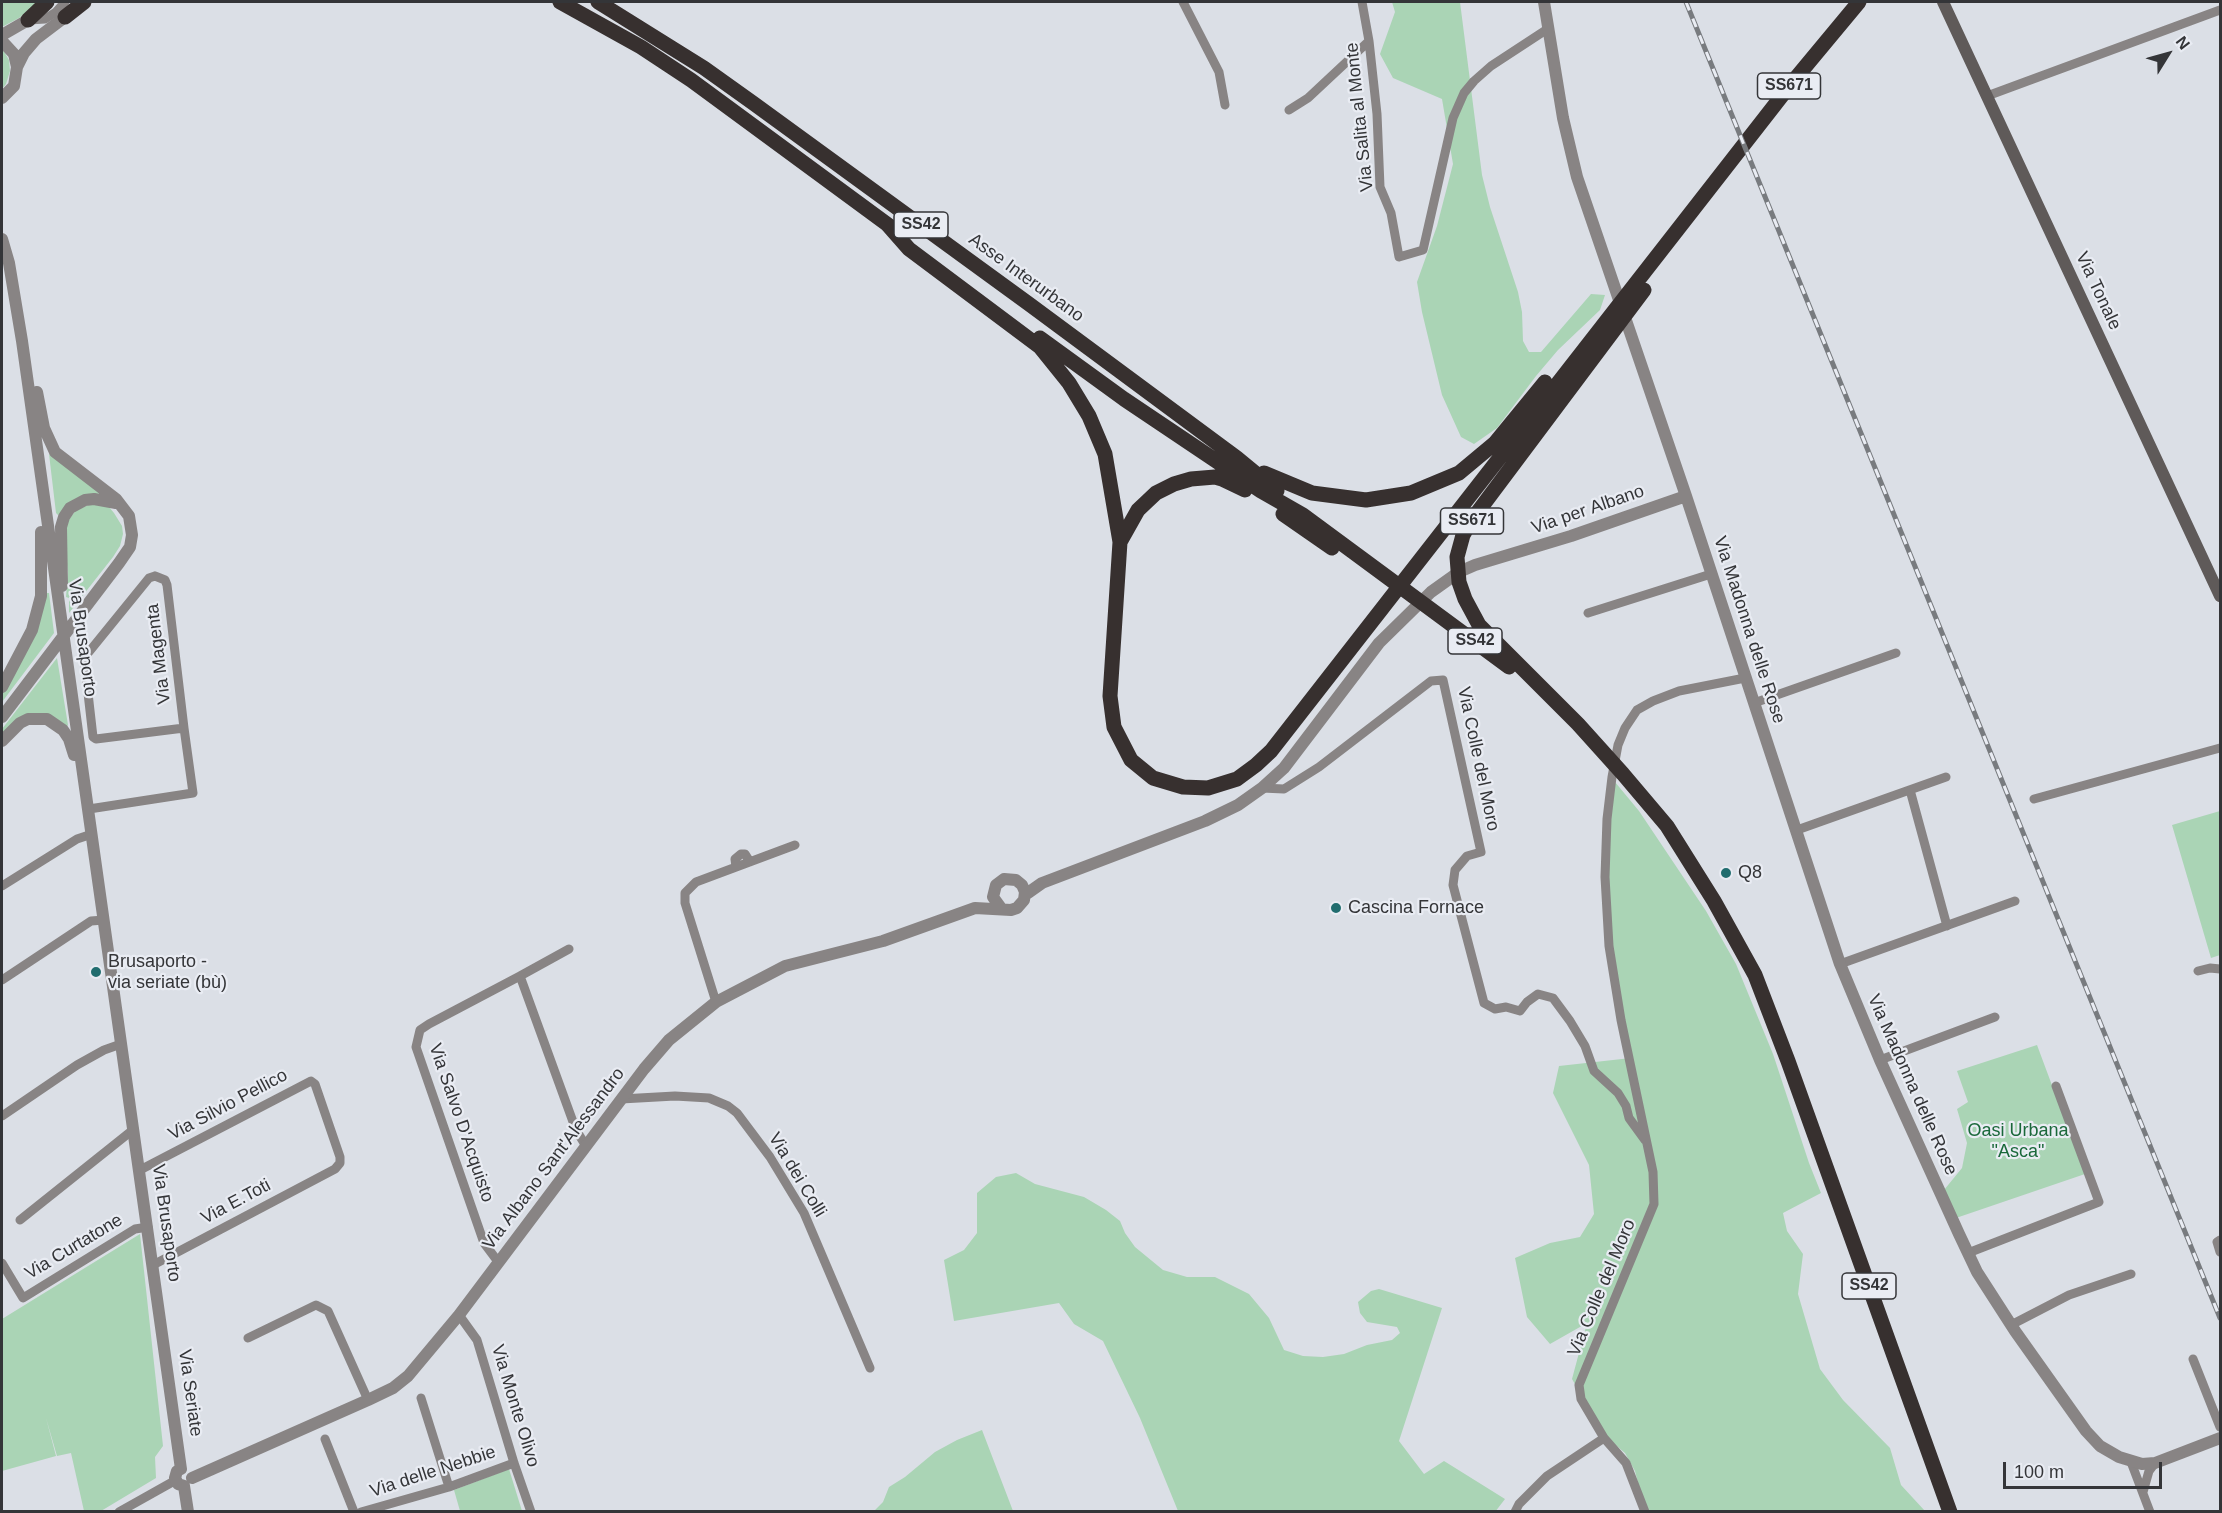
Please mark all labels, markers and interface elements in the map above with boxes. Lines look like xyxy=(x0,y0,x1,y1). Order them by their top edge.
north arrow xyxy=(2138,24,2198,84)
text: N xyxy=(2173,33,2193,53)
street label: Via Salita al Monte xyxy=(1341,41,1379,193)
road number: SS671 xyxy=(1758,73,1820,99)
road number: SS42 xyxy=(894,212,948,238)
street label: Asse Interurbano xyxy=(964,229,1088,327)
street label: Via Tonale xyxy=(2071,248,2125,334)
street label: Via per Albano xyxy=(1529,481,1647,539)
road number: SS671 xyxy=(1440,508,1504,534)
street label: Via Madonna delle Rose xyxy=(1708,534,1790,726)
street label: Via Brusaporto xyxy=(63,578,101,698)
street label: Via Magenta xyxy=(142,603,176,705)
road number: SS42 xyxy=(1448,628,1502,654)
street label: Via Colle del Moro xyxy=(1452,685,1504,833)
place label: Q8 xyxy=(1738,862,1762,884)
marker: Q8 xyxy=(1719,866,1733,880)
place label: Cascina Fornace xyxy=(1348,897,1484,919)
marker: Cascina Fornace xyxy=(1329,901,1343,915)
place label: Brusaporto - via seriate (bù) xyxy=(108,951,227,994)
marker: Brusaporto - via seriate (bù) xyxy=(89,965,103,979)
street label: Via Madonna delle Rose xyxy=(1862,991,1962,1179)
street label: Via Salvo D'Acquisto xyxy=(424,1041,498,1205)
street label: Via Albano Sant'Alessandro xyxy=(478,1064,630,1254)
street label: Via Silvio Pellico xyxy=(165,1065,291,1145)
park label: Oasi Urbana "Asca" xyxy=(1967,1120,2069,1162)
street label: Via dei Colli xyxy=(763,1129,831,1221)
street label: Via Brusaporto xyxy=(147,1163,185,1283)
street label: Via E.Toti xyxy=(198,1175,274,1229)
street label: Via Curtatone xyxy=(21,1209,127,1285)
street label: Via Colle del Moro xyxy=(1563,1216,1641,1360)
road number: SS42 xyxy=(1842,1273,1896,1299)
street label: Via Monte Olivo xyxy=(486,1342,544,1470)
street label: Via Seriate xyxy=(173,1348,207,1438)
street label: Via delle Nebbie xyxy=(367,1442,499,1502)
scale bar xyxy=(2006,1450,2165,1488)
text: 100 m xyxy=(2014,1462,2064,1482)

